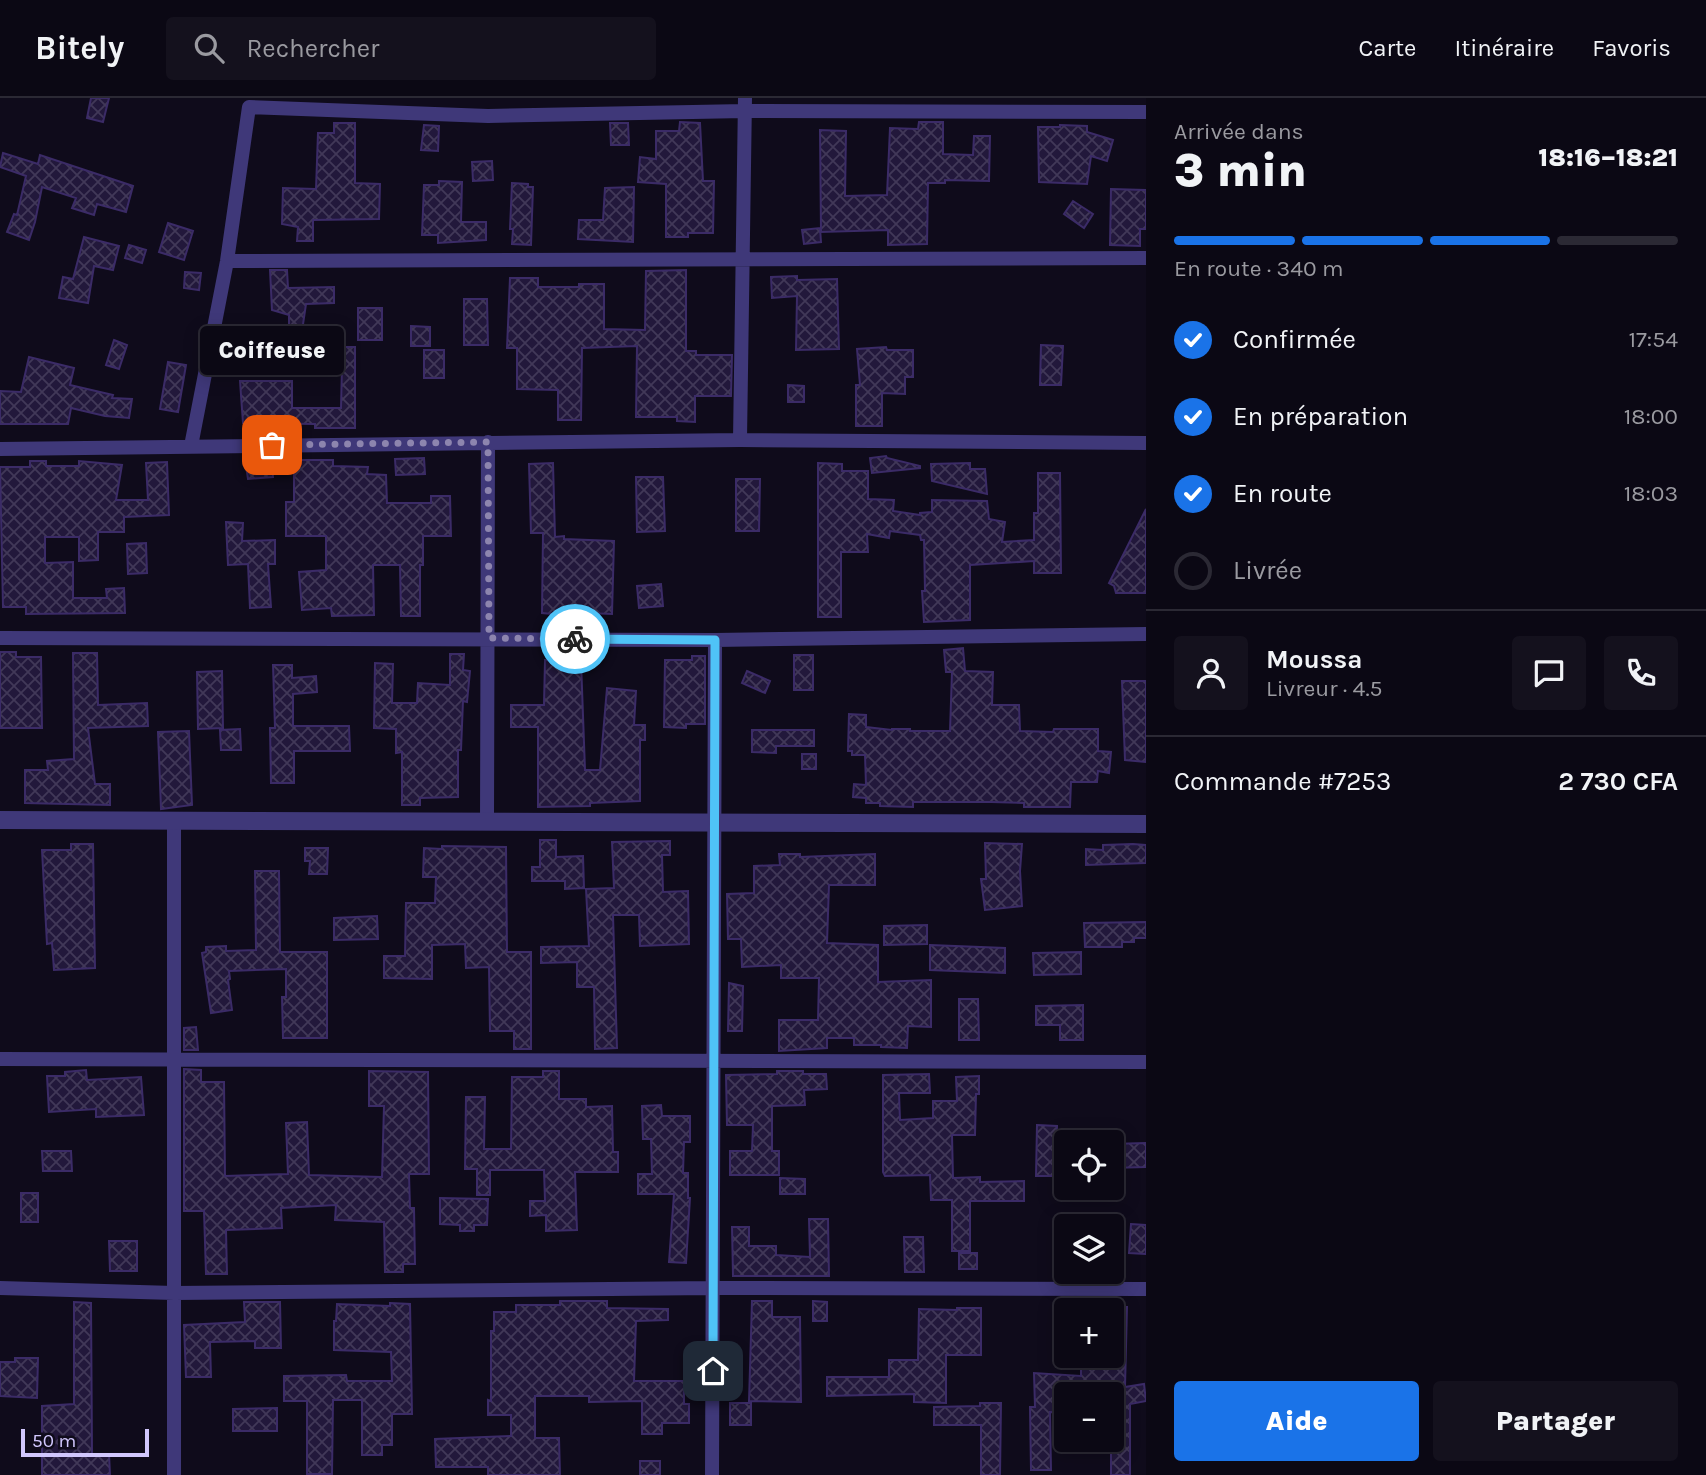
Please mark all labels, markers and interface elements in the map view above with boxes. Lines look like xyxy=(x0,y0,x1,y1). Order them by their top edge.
search box xyxy=(166,17,656,80)
text: Bitely xyxy=(35,29,124,67)
icon: search xyxy=(190,29,228,67)
text: Rechercher xyxy=(246,33,379,64)
text: Carte xyxy=(1358,34,1416,62)
text: Itinéraire xyxy=(1454,34,1554,62)
text: Favoris xyxy=(1592,34,1671,62)
text: Arrivée dans xyxy=(1174,118,1304,145)
text: 18:16–18:21 xyxy=(1538,142,1678,173)
text: 3 min xyxy=(1174,144,1307,198)
text: En route · 340 m xyxy=(1174,255,1344,282)
icon: check xyxy=(1174,321,1212,359)
text: Confirmée xyxy=(1233,324,1356,355)
callout: Coiffeuse xyxy=(200,326,344,375)
text: 17:54 xyxy=(1628,326,1678,353)
text: Coiffeuse xyxy=(218,337,326,364)
icon: check xyxy=(1174,398,1212,436)
text: En préparation xyxy=(1233,401,1408,432)
text: 18:00 xyxy=(1624,403,1678,430)
pin xyxy=(242,415,302,475)
icon: bag xyxy=(253,426,291,464)
icon: check xyxy=(1174,475,1212,513)
text: En route xyxy=(1233,478,1332,509)
text: 18:03 xyxy=(1624,480,1678,507)
text: Livrée xyxy=(1233,555,1302,586)
courier xyxy=(540,604,610,674)
icon: bike xyxy=(556,620,594,658)
button: person xyxy=(1174,636,1248,710)
button: chat xyxy=(1512,636,1586,710)
button: phone xyxy=(1604,636,1678,710)
text: Moussa xyxy=(1266,644,1362,675)
text: Livreur · 4.5 xyxy=(1266,675,1383,702)
text: Commande #7253 xyxy=(1174,766,1391,797)
text: 2 730 CFA xyxy=(1558,766,1678,797)
map controls xyxy=(1054,1130,1124,1452)
button: locate xyxy=(1054,1130,1124,1200)
button: layers xyxy=(1054,1214,1124,1284)
button: + xyxy=(1054,1298,1124,1368)
pin xyxy=(683,1341,743,1401)
icon: home xyxy=(694,1352,732,1390)
button: Aide xyxy=(1174,1381,1419,1461)
button: Partager xyxy=(1433,1381,1678,1461)
button: − xyxy=(1054,1382,1124,1452)
scale bar xyxy=(21,1426,149,1458)
text: 50 m xyxy=(32,1430,76,1452)

